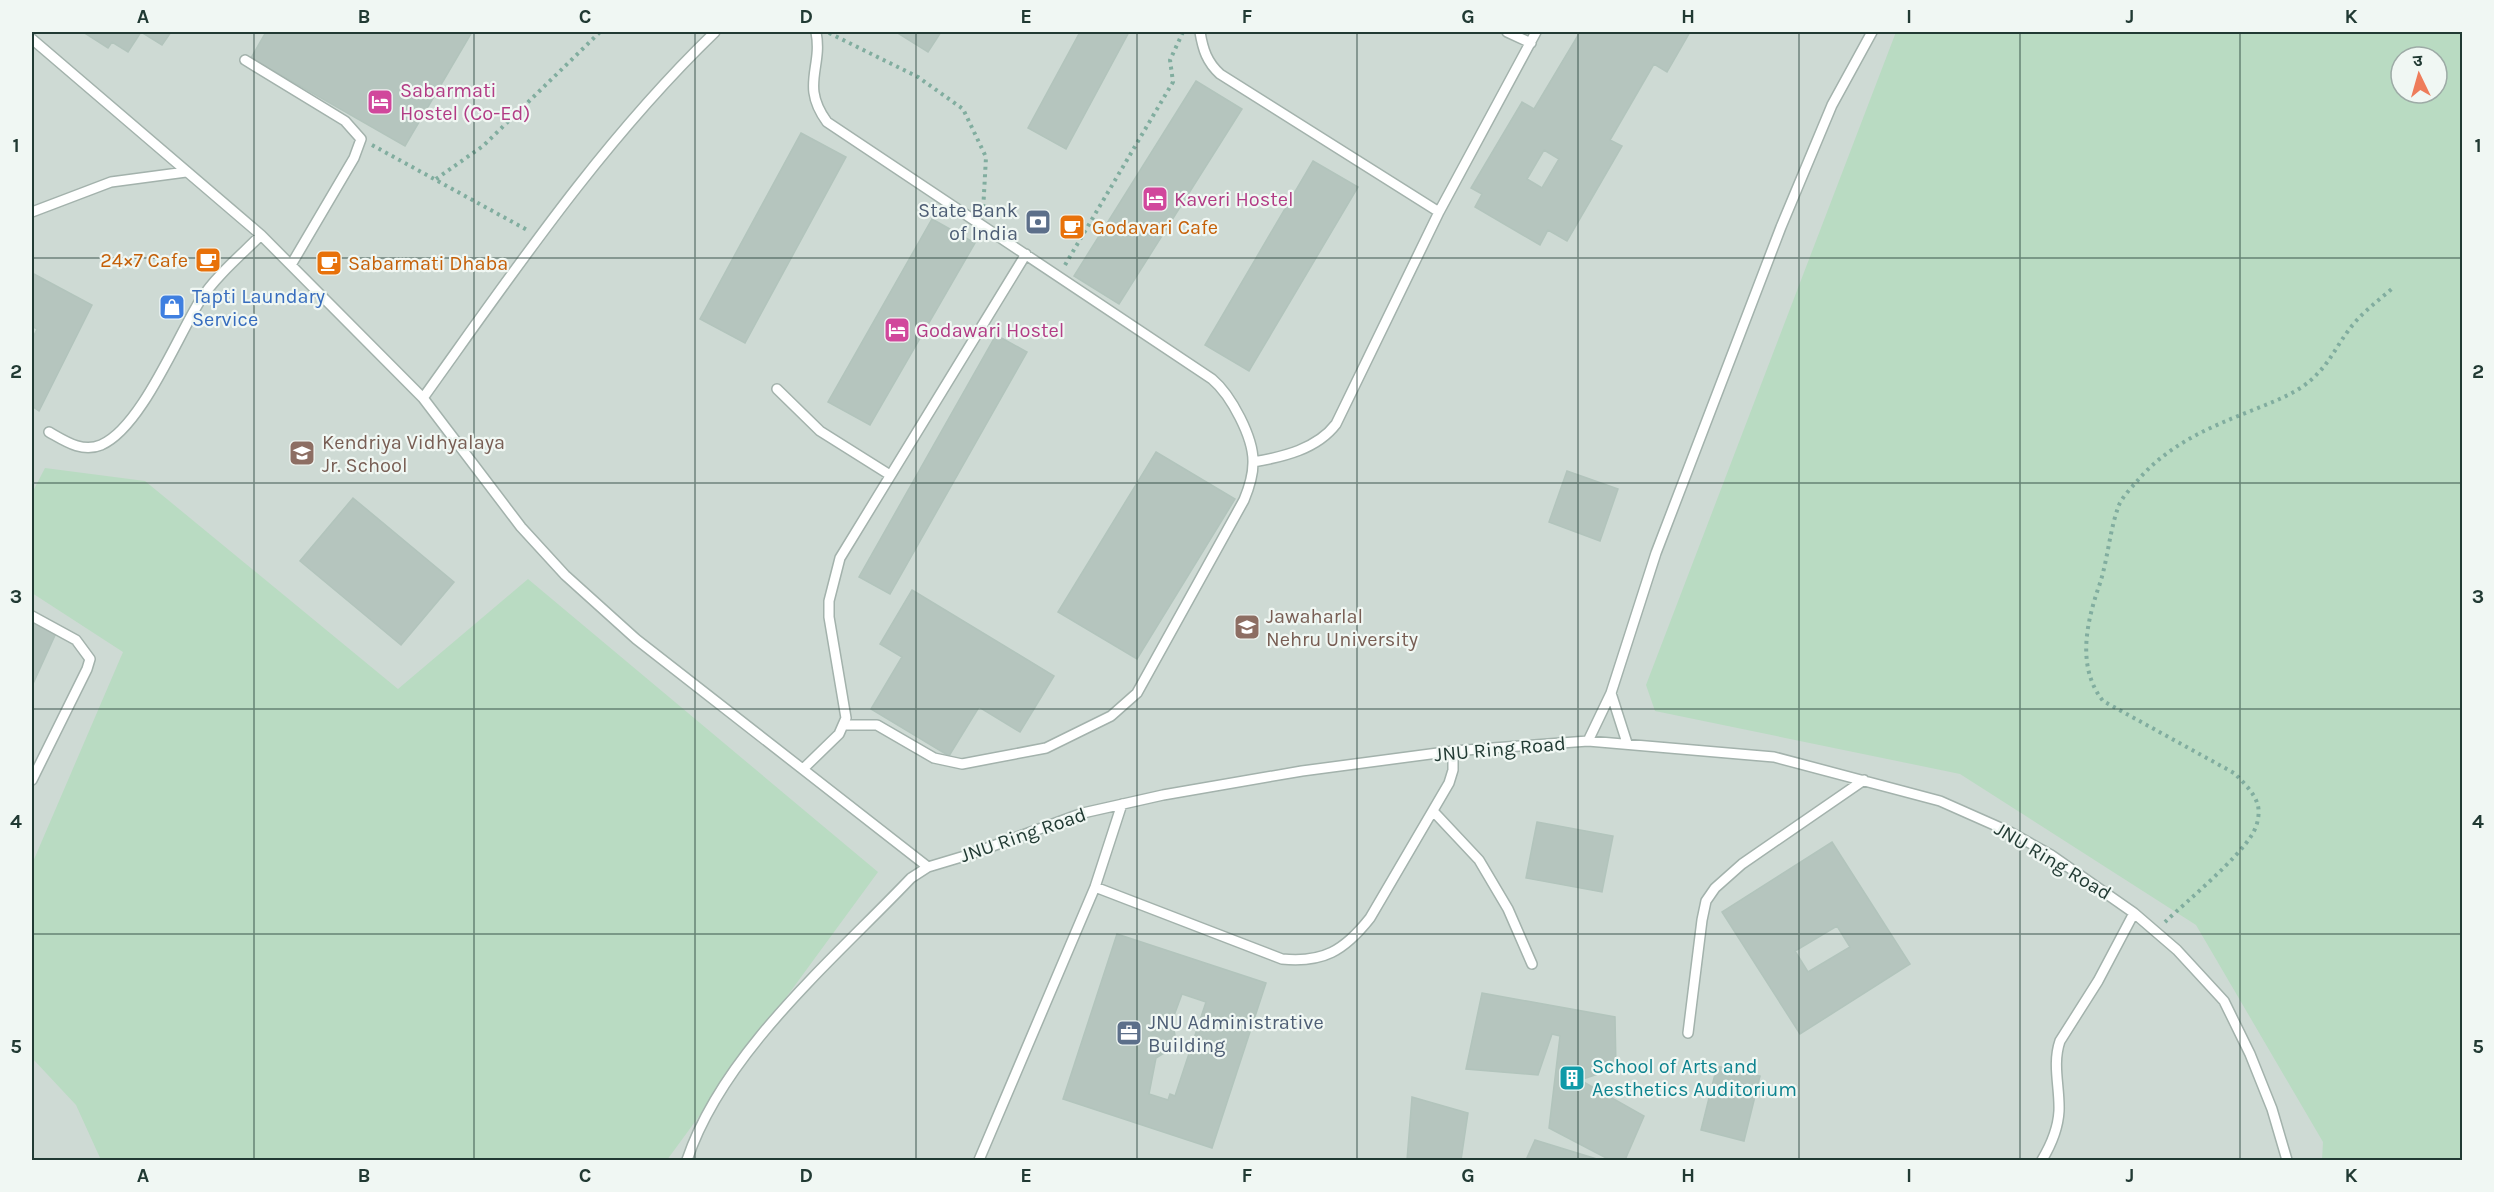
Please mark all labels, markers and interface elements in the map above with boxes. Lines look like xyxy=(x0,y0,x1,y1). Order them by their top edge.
text: A xyxy=(137,5,150,28)
text: B xyxy=(358,5,370,28)
text: C xyxy=(579,5,591,28)
text: D xyxy=(799,5,813,28)
text: E xyxy=(1020,5,1032,28)
text: F xyxy=(1242,5,1253,28)
text: G xyxy=(1461,5,1475,28)
text: H xyxy=(1681,5,1695,28)
text: I xyxy=(1906,5,1912,28)
text: J xyxy=(2126,5,2134,28)
text: K xyxy=(2344,5,2358,28)
north arrow xyxy=(2389,45,2449,105)
text: उ xyxy=(2412,51,2424,70)
place label: Sabarmati Hostel (Co-Ed) xyxy=(400,79,530,125)
hotel icon: Sabarmati Hostel (Co-Ed) xyxy=(365,87,395,117)
text: 1 xyxy=(12,134,20,157)
text: 1 xyxy=(2474,134,2482,157)
hotel icon: Kaveri Hostel xyxy=(1140,184,1170,214)
place label: Kaveri Hostel xyxy=(1174,188,1294,211)
place label: State Bank of India xyxy=(918,199,1018,245)
bank icon: State Bank of India xyxy=(1023,207,1053,237)
cafe icon: Godavari Cafe xyxy=(1057,212,1087,242)
place label: Godavari Cafe xyxy=(1092,216,1218,239)
cafe icon: 24×7 Cafe xyxy=(193,245,223,275)
cafe icon: Sabarmati Dhaba xyxy=(314,248,344,278)
place label: 24×7 Cafe xyxy=(100,249,188,272)
place label: Sabarmati Dhaba xyxy=(348,252,508,275)
place label: Tapti Laundary Service xyxy=(192,285,325,331)
shop icon: Tapti Laundary Service xyxy=(157,292,187,322)
hotel icon: Godawari Hostel xyxy=(882,315,912,345)
place label: Godawari Hostel xyxy=(916,319,1064,342)
text: 2 xyxy=(10,360,22,383)
text: 2 xyxy=(2472,360,2484,383)
place label: Kendriya Vidhyalaya Jr. School xyxy=(322,431,505,477)
school or university icon: Kendriya Vidhyalaya Jr. School xyxy=(287,438,317,468)
text: 3 xyxy=(10,585,22,608)
text: 3 xyxy=(2472,585,2484,608)
place label: Jawaharlal Nehru University xyxy=(1266,605,1418,651)
school or university icon: Jawaharlal Nehru University xyxy=(1232,612,1262,642)
street label: JNU Ring Road xyxy=(1433,732,1567,766)
street label: JNU Ring Road xyxy=(957,803,1089,867)
text: 4 xyxy=(10,810,22,833)
text: 4 xyxy=(2472,810,2484,833)
street label: JNU Ring Road xyxy=(1991,817,2115,905)
place label: JNU Administrative Building xyxy=(1148,1011,1324,1057)
office icon: JNU Administrative Building xyxy=(1114,1018,1144,1048)
text: 5 xyxy=(10,1035,22,1058)
text: 5 xyxy=(2472,1035,2484,1058)
place label: School of Arts and Aesthetics Auditorium xyxy=(1592,1055,1797,1101)
building icon: School of Arts and Aesthetics Auditorium xyxy=(1557,1063,1587,1093)
text: A xyxy=(137,1164,150,1187)
text: B xyxy=(358,1164,370,1187)
text: C xyxy=(579,1164,591,1187)
text: D xyxy=(799,1164,813,1187)
text: E xyxy=(1020,1164,1032,1187)
text: F xyxy=(1242,1164,1253,1187)
text: G xyxy=(1461,1164,1475,1187)
text: H xyxy=(1681,1164,1695,1187)
text: I xyxy=(1906,1164,1912,1187)
text: J xyxy=(2126,1164,2134,1187)
text: K xyxy=(2344,1164,2358,1187)

